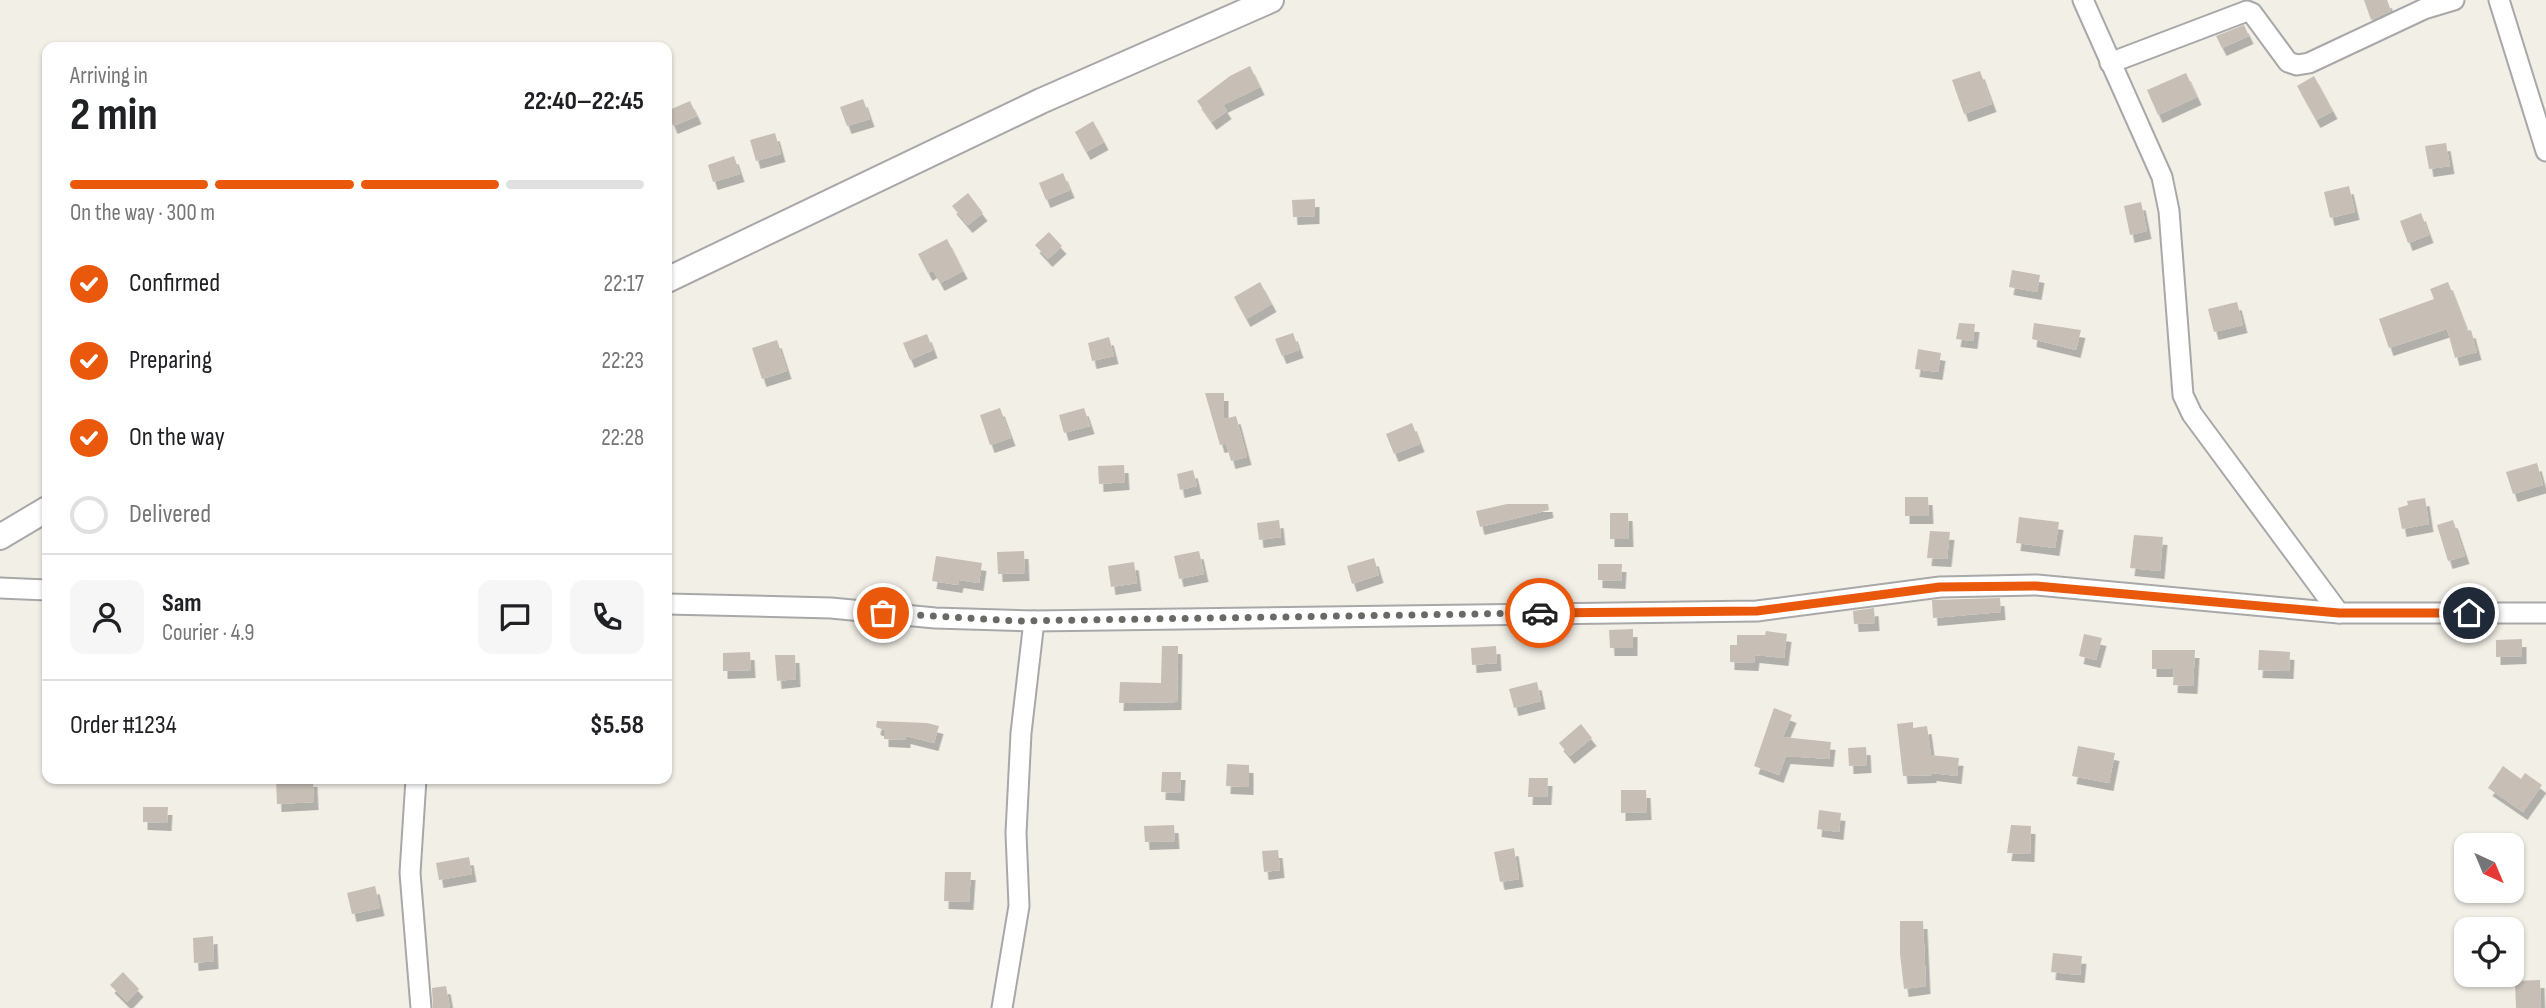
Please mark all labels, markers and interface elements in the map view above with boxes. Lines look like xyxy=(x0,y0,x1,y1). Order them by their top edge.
text: Arriving in xyxy=(70,62,148,90)
text: 22:40–22:45 xyxy=(524,86,644,117)
text: 2 min xyxy=(70,88,158,143)
text: On the way · 300 m xyxy=(70,199,215,227)
icon: check xyxy=(70,265,108,303)
text: Confirmed xyxy=(129,268,220,299)
text: 22:17 xyxy=(603,270,644,298)
icon: check xyxy=(70,342,108,380)
text: Preparing xyxy=(129,345,212,376)
text: 22:23 xyxy=(602,347,644,375)
icon: check xyxy=(70,419,108,457)
text: On the way xyxy=(129,422,225,453)
text: 22:28 xyxy=(601,424,644,452)
text: Delivered xyxy=(129,499,211,530)
courier xyxy=(1505,578,1575,648)
button: person xyxy=(70,580,144,654)
button: chat xyxy=(478,580,552,654)
button: phone xyxy=(570,580,644,654)
pin xyxy=(853,583,913,643)
pin xyxy=(2439,583,2499,643)
text: Sam xyxy=(162,588,202,619)
icon: bag xyxy=(864,594,902,632)
icon: car xyxy=(1521,594,1559,632)
icon: home xyxy=(2450,594,2488,632)
text: Courier · 4.9 xyxy=(162,619,254,647)
text: Order #1234 xyxy=(70,710,177,741)
text: $5.58 xyxy=(590,710,644,741)
north arrow xyxy=(2454,833,2524,903)
map controls xyxy=(2454,833,2524,987)
button: locate xyxy=(2454,917,2524,987)

